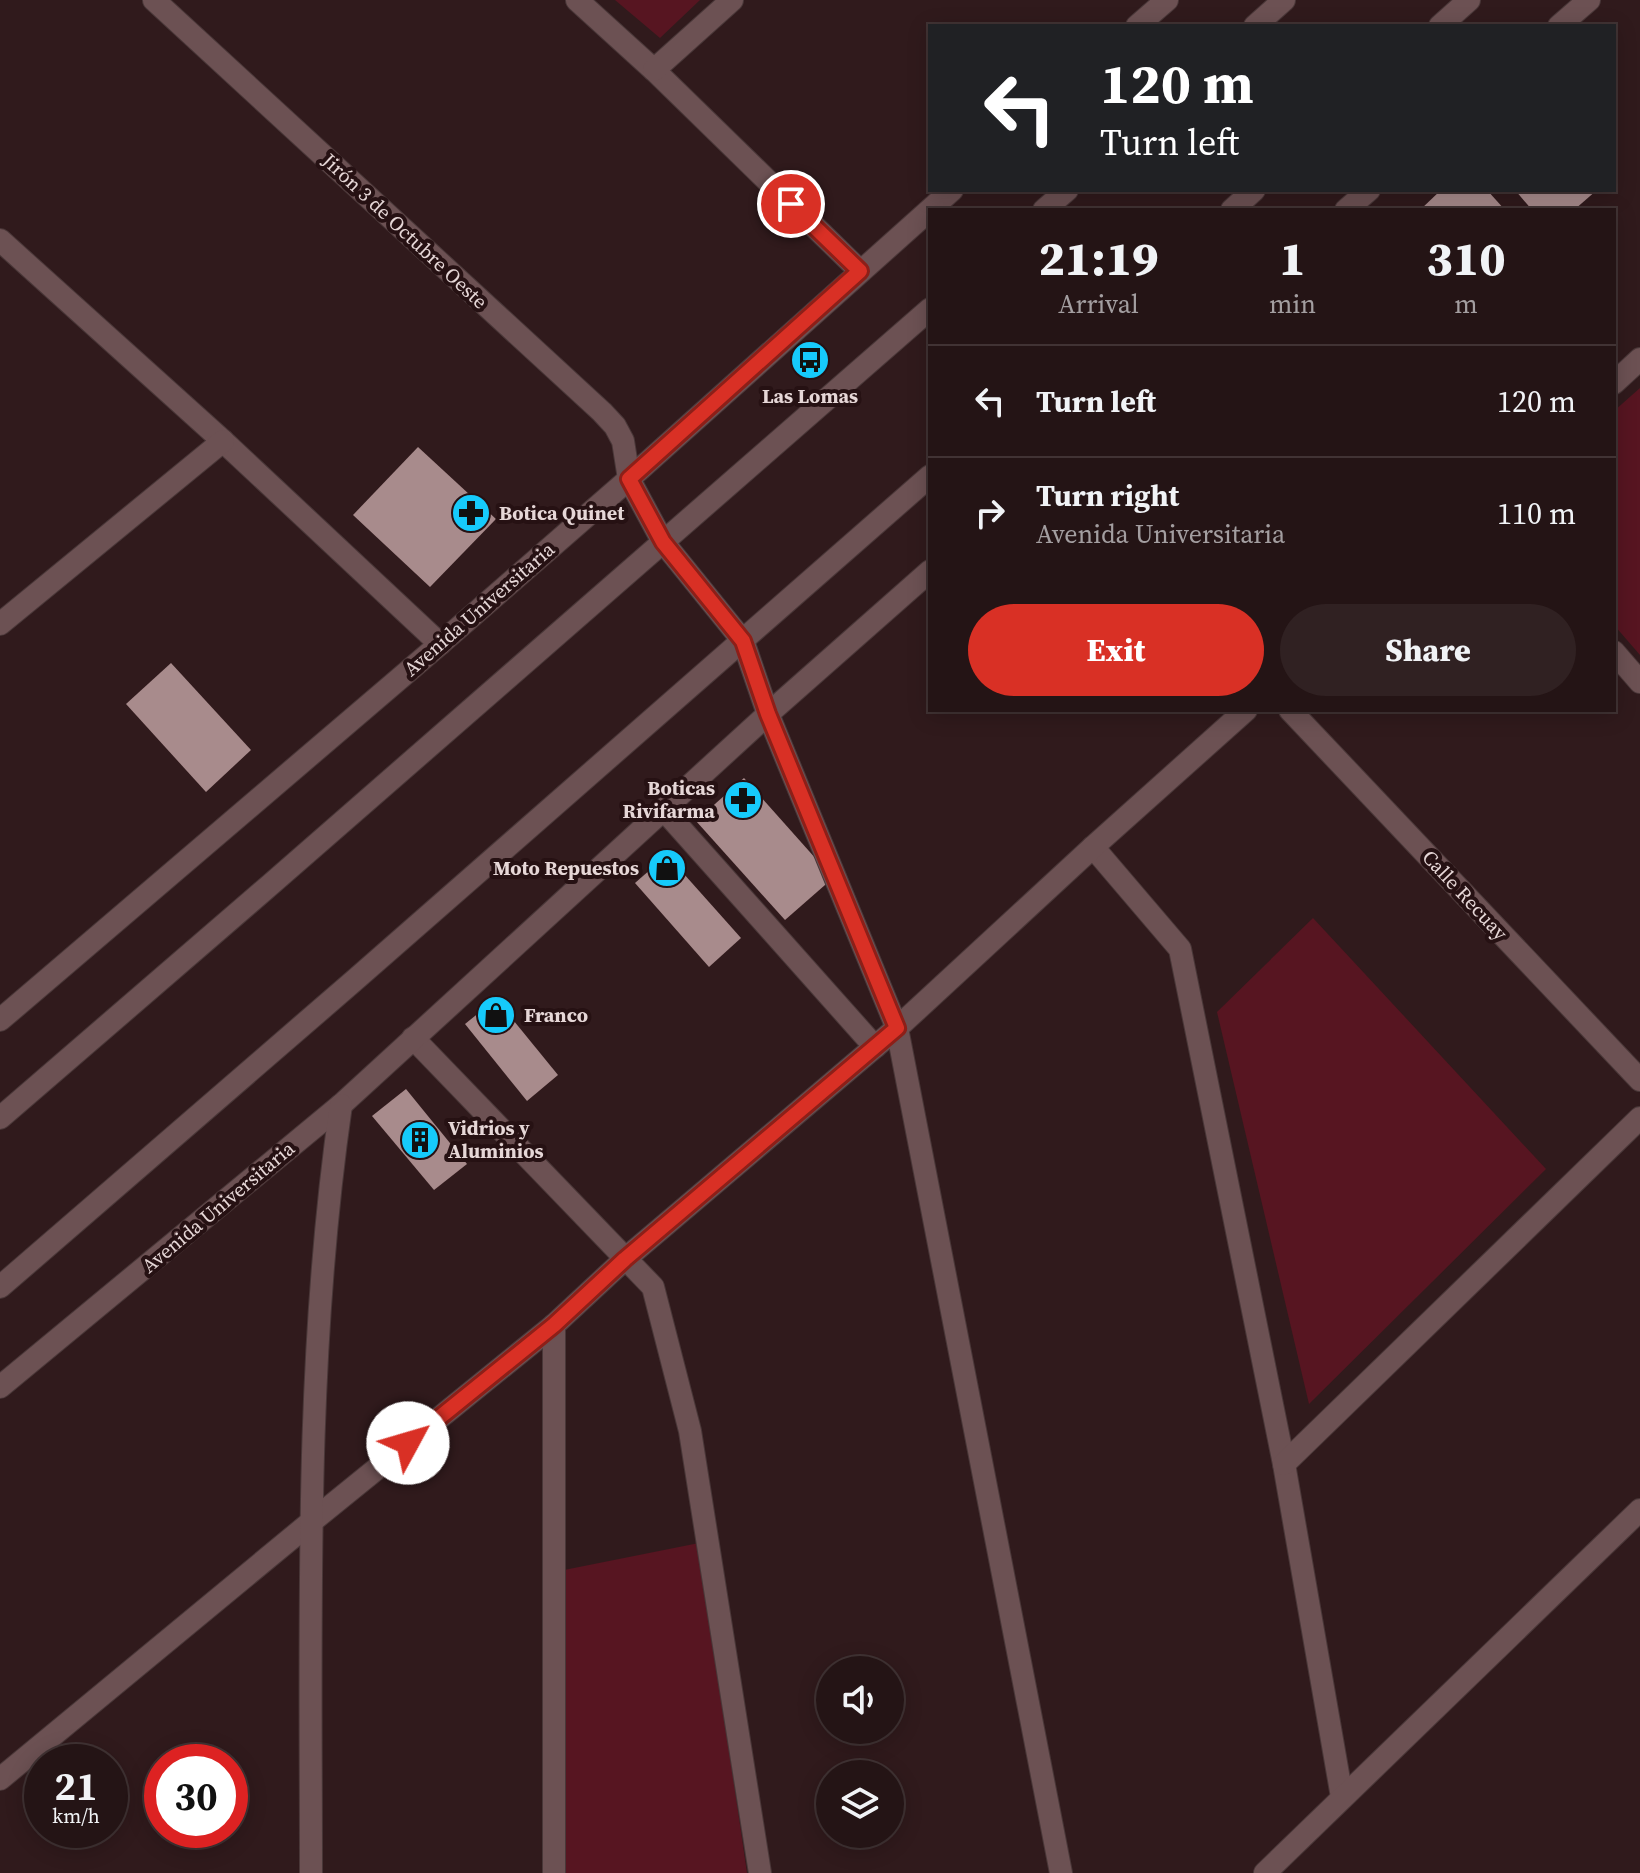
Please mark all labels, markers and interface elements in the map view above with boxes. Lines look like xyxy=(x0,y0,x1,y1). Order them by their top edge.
text: 120 m xyxy=(1100,45,1254,122)
icon: left xyxy=(968,56,1072,160)
text: Turn left xyxy=(1100,118,1239,167)
street label: Jirón 3 de Octubre Oeste xyxy=(316,146,494,315)
pin xyxy=(757,170,825,238)
icon: arrive xyxy=(769,182,813,226)
text: 21:19 xyxy=(1038,225,1159,291)
text: 1 xyxy=(1279,225,1306,291)
text: 310 xyxy=(1426,225,1506,291)
text: Arrival xyxy=(1058,286,1139,322)
text: min xyxy=(1269,286,1316,322)
text: m xyxy=(1454,286,1478,322)
bus stop icon: Las Lomas xyxy=(789,339,831,381)
icon: left xyxy=(968,379,1012,423)
text: Turn left xyxy=(1036,381,1156,422)
text: 120 m xyxy=(1497,381,1576,422)
place label: Las Lomas xyxy=(762,382,858,410)
text: Turn right xyxy=(1036,475,1179,516)
icon: right xyxy=(968,491,1012,535)
pharmacy icon: Botica Quinet xyxy=(450,492,492,534)
text: 110 m xyxy=(1497,493,1576,534)
place label: Botica Quinet xyxy=(499,499,625,527)
text: Avenida Universitaria xyxy=(1036,516,1285,552)
street label: Avenida Universitaria xyxy=(397,535,561,682)
button: Exit xyxy=(968,604,1264,696)
button: Share xyxy=(1280,604,1576,696)
place label: Boticas Rivifarma xyxy=(623,774,715,825)
pharmacy icon: Boticas Rivifarma xyxy=(722,779,764,821)
street label: Calle Recuay xyxy=(1416,844,1515,947)
shop icon: Moto Repuestos xyxy=(646,847,688,889)
place label: Moto Repuestos xyxy=(493,854,639,882)
shop icon: Franco xyxy=(475,994,517,1036)
place label: Franco xyxy=(524,1001,588,1029)
place label: Vidrios y Aluminios xyxy=(448,1114,544,1165)
building icon: Vidrios y Aluminios xyxy=(399,1119,441,1161)
street label: Avenida Universitaria xyxy=(136,1134,301,1279)
position arrow xyxy=(366,1401,450,1485)
map controls xyxy=(816,1656,904,1848)
button: sound xyxy=(816,1656,904,1744)
speed limit sign: 30 xyxy=(144,1744,248,1848)
text: 21 xyxy=(54,1759,98,1813)
button: layers xyxy=(816,1760,904,1848)
text: km/h xyxy=(52,1802,100,1830)

